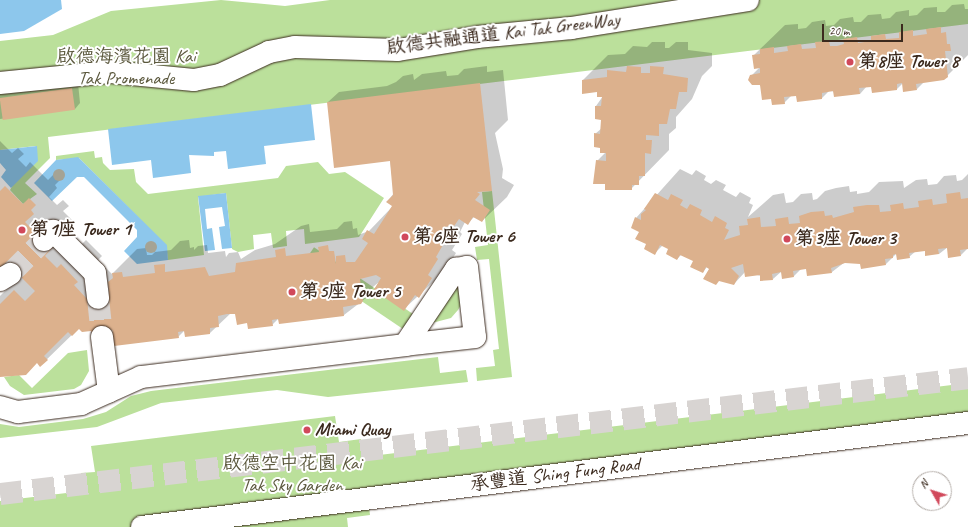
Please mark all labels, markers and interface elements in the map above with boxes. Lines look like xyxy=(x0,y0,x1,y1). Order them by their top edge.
street label: 啟德共融通道 Kai Tak GreenWay xyxy=(385,8,621,60)
scale bar xyxy=(824,16,905,42)
text: 20 m xyxy=(829,23,849,39)
park label: 啟德海濱花園 Kai Tak Promenade xyxy=(56,46,196,90)
place label: 第8座 Tower 8 xyxy=(858,51,959,73)
marker: 第8座 Tower 8 xyxy=(845,57,855,67)
place label: 第1座 Tower 1 xyxy=(30,219,131,241)
marker: 第1座 Tower 1 xyxy=(17,225,27,235)
place label: 第6座 Tower 6 xyxy=(413,226,515,248)
place label: 第3座 Tower 3 xyxy=(795,228,896,250)
marker: 第6座 Tower 6 xyxy=(400,232,410,242)
marker: 第3座 Tower 3 xyxy=(782,234,792,244)
place label: 第5座 Tower 5 xyxy=(300,281,400,303)
marker: 第5座 Tower 5 xyxy=(287,287,297,297)
place label: Miami Quay xyxy=(315,419,390,441)
marker: Miami Quay xyxy=(302,425,312,435)
park label: 啟德空中花園 Kai Tak Sky Garden xyxy=(222,453,362,497)
street label: 承豐道 Shing Fung Road xyxy=(469,453,641,497)
north arrow xyxy=(912,471,952,511)
text: N xyxy=(916,477,931,491)

